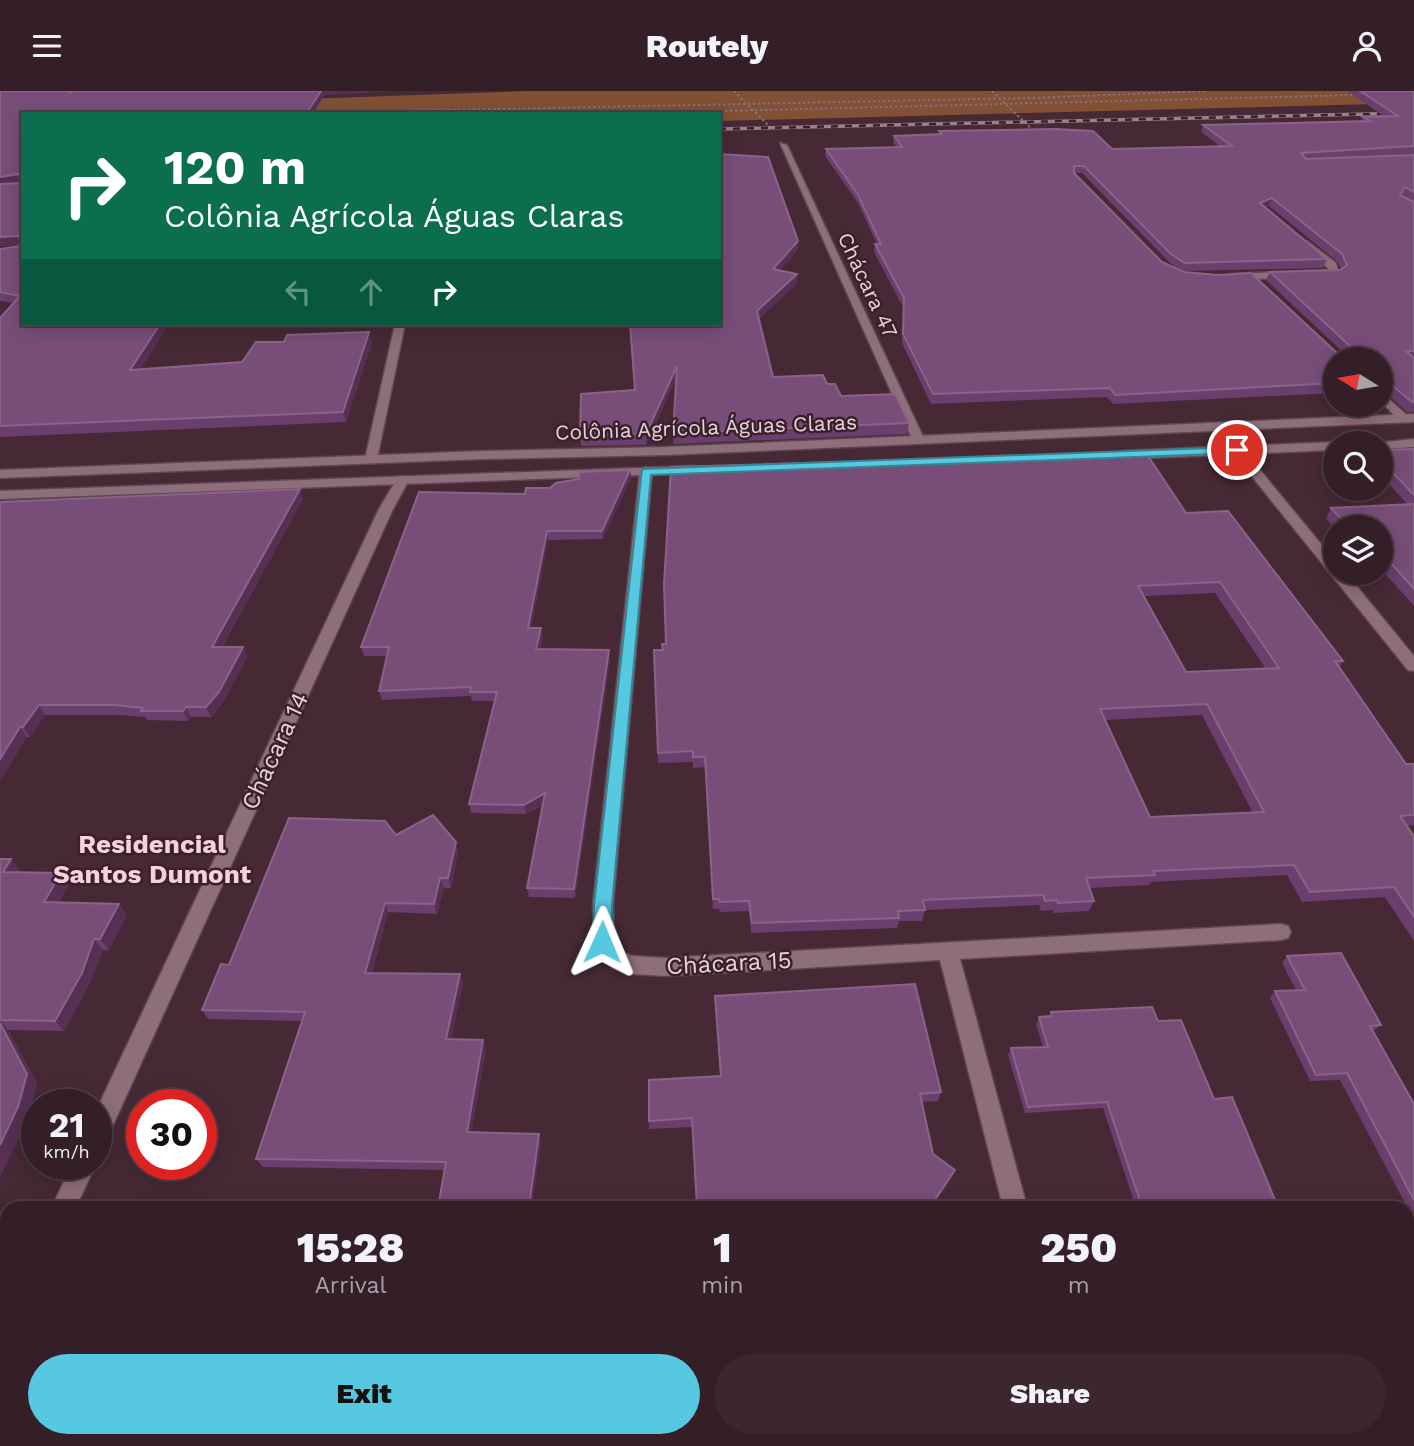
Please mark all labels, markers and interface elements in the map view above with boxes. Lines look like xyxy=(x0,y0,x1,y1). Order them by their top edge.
icon: menu xyxy=(28,27,66,65)
text: Routely xyxy=(646,27,768,65)
icon: person xyxy=(1348,27,1386,65)
text: 120 m xyxy=(164,138,306,196)
icon: right xyxy=(49,140,140,231)
text: Colônia Agrícola Águas Claras xyxy=(164,197,624,235)
street label: Chácara 47 xyxy=(833,228,903,342)
icon: left xyxy=(279,273,317,311)
icon: ahead xyxy=(352,273,390,311)
icon: right xyxy=(425,273,463,311)
north arrow xyxy=(1323,347,1393,417)
map controls xyxy=(1323,347,1393,585)
street label: Colônia Agrícola Águas Claras xyxy=(555,409,857,445)
pin xyxy=(1207,420,1267,480)
icon: arrive xyxy=(1218,431,1256,469)
button: search xyxy=(1323,431,1393,501)
button: layers xyxy=(1323,515,1393,585)
street label: Chácara 14 xyxy=(236,688,314,814)
district label: Residencial Santos Dumont xyxy=(53,829,252,889)
position arrow xyxy=(565,905,639,979)
street label: Chácara 15 xyxy=(666,946,792,980)
speed limit sign: 30 xyxy=(126,1089,217,1180)
text: 21 xyxy=(49,1104,84,1146)
text: km/h xyxy=(43,1141,90,1162)
text: 15:28 xyxy=(297,1223,404,1272)
text: 1 xyxy=(713,1223,732,1272)
text: 250 xyxy=(1040,1223,1117,1272)
text: Arrival xyxy=(315,1272,386,1299)
text: min xyxy=(701,1272,743,1299)
text: m xyxy=(1068,1272,1090,1299)
button: Exit xyxy=(28,1354,700,1434)
button: Share xyxy=(714,1354,1386,1434)

